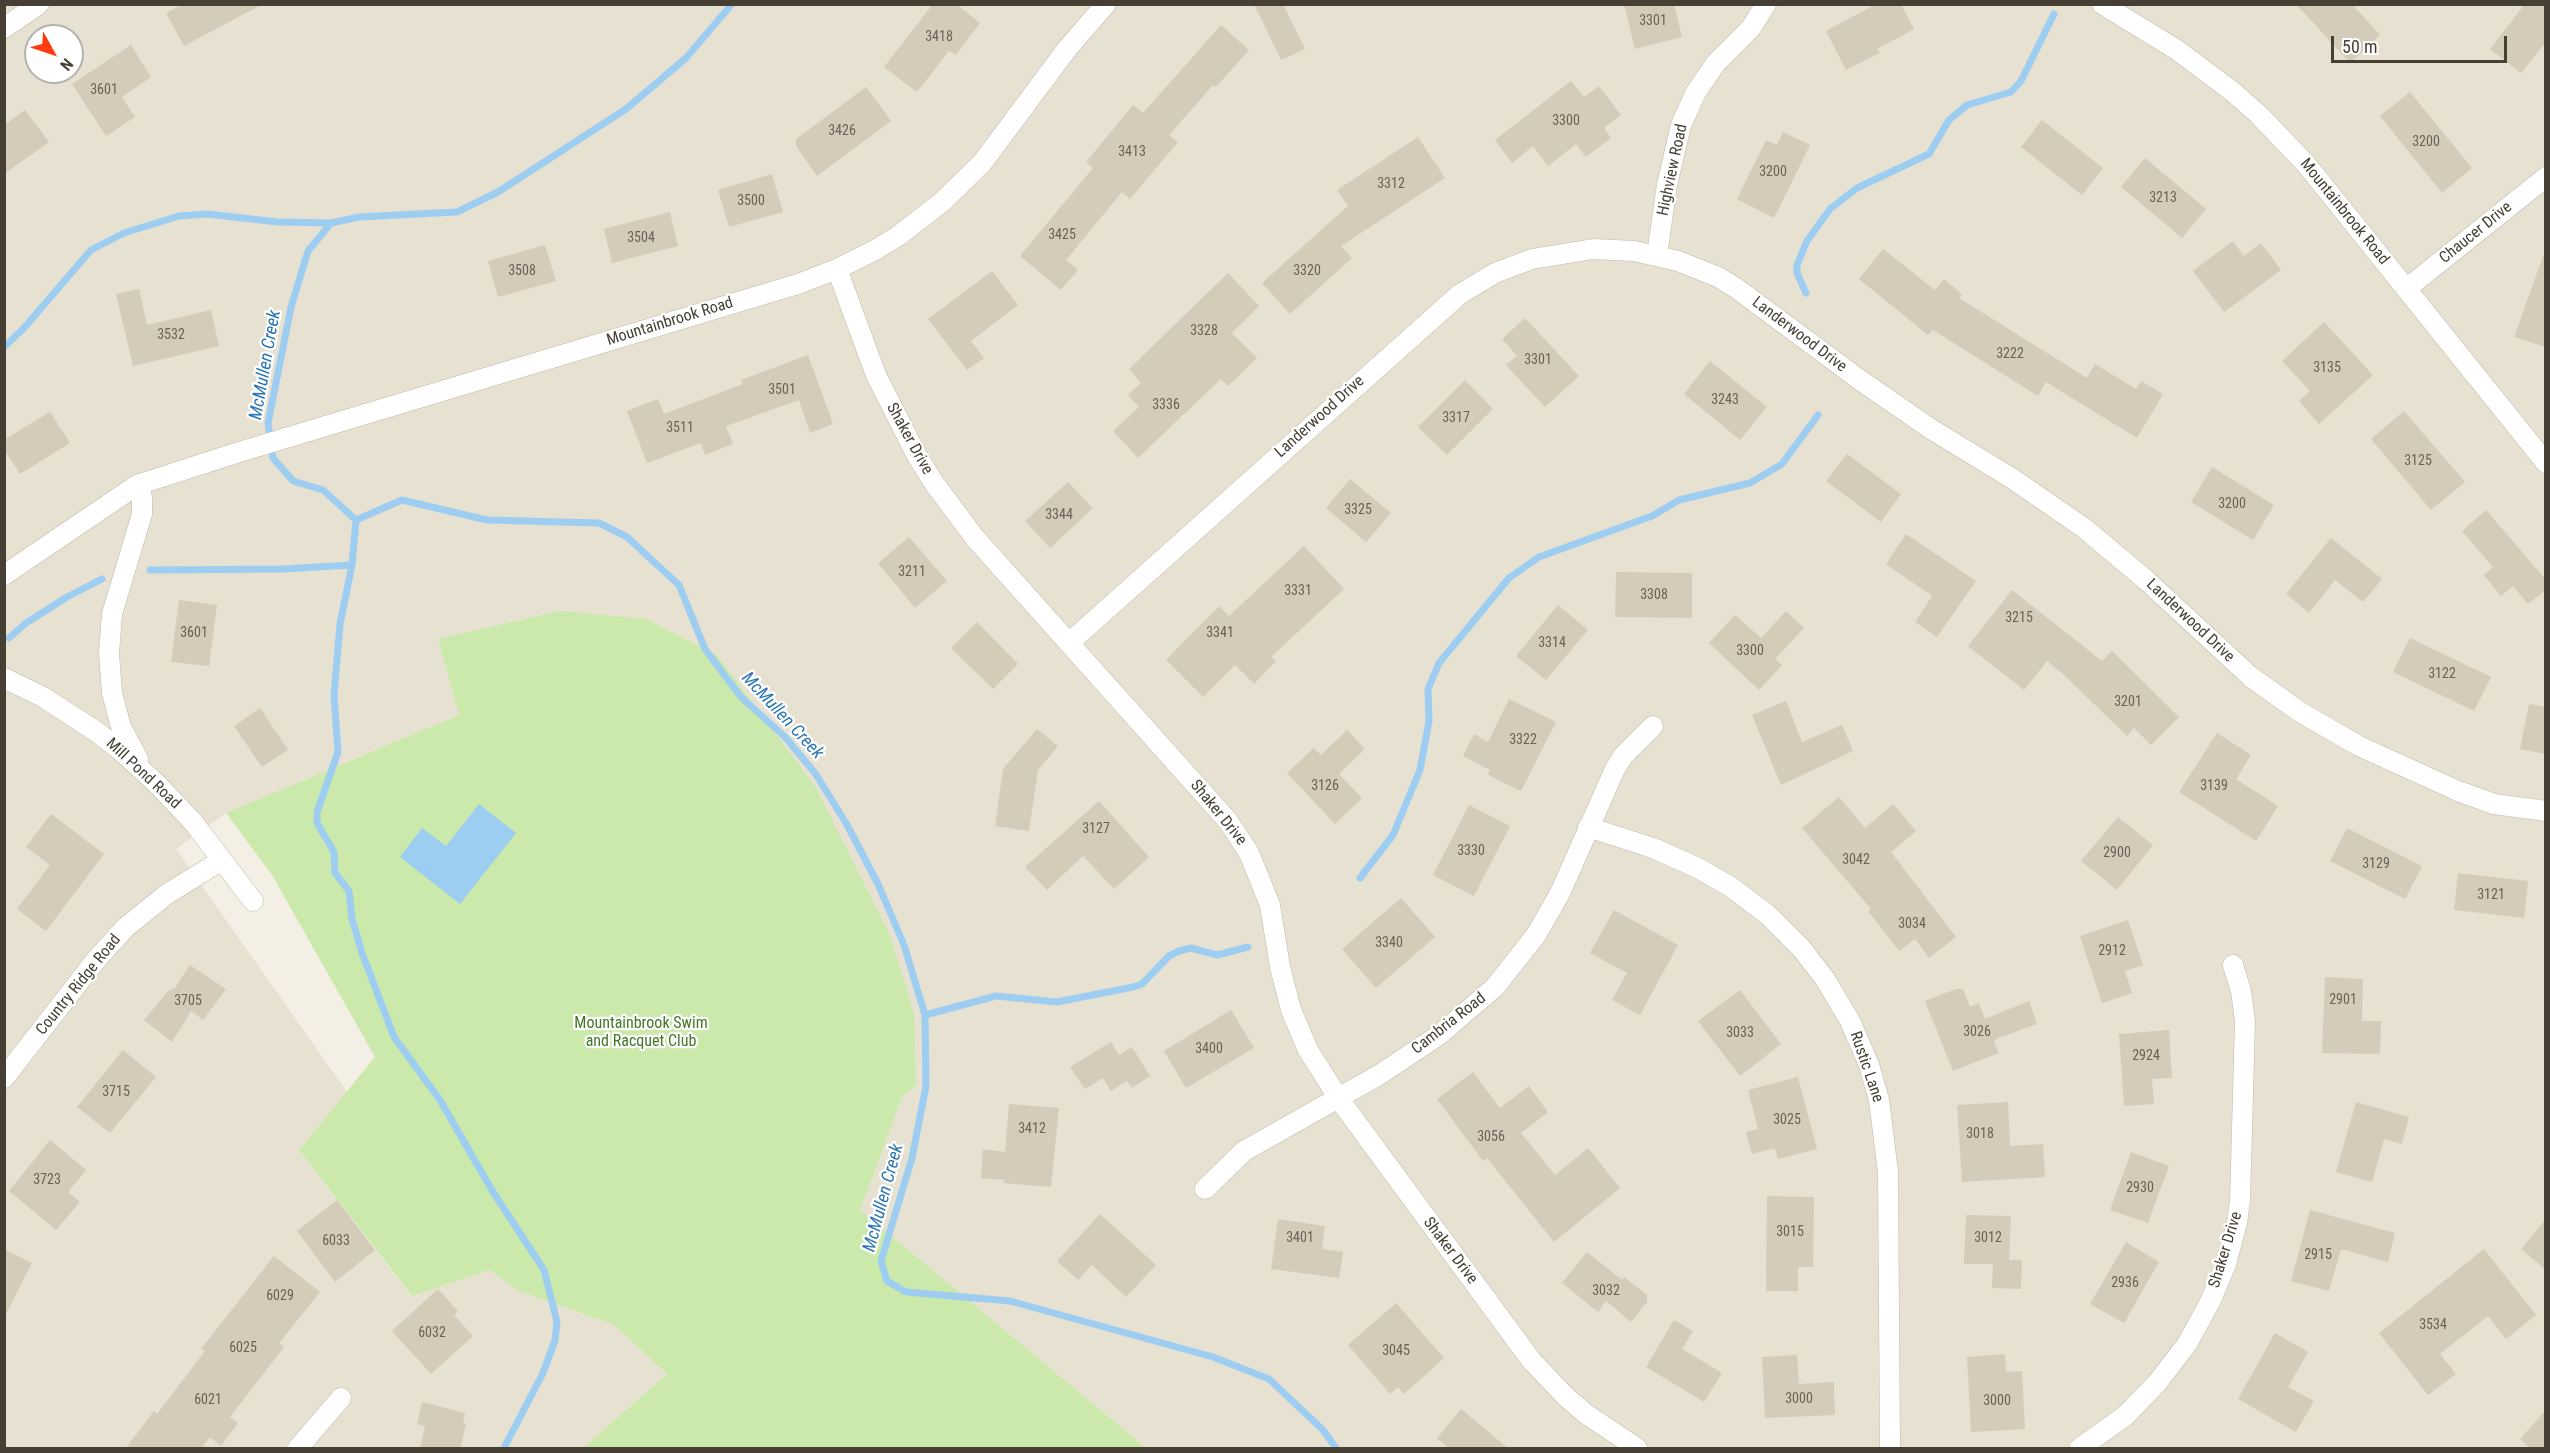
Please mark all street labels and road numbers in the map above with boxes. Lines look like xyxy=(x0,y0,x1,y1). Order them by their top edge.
street label: Highview Road xyxy=(1654,122,1692,218)
street label: Mountainbrook Road xyxy=(2295,155,2393,269)
street label: Chaucer Drive xyxy=(2436,198,2516,268)
street label: Landerwood Drive xyxy=(1748,293,1850,377)
street label: Mountainbrook Road xyxy=(605,294,735,350)
street label: Landerwood Drive xyxy=(1271,372,1369,462)
street label: Shaker Drive xyxy=(882,400,936,478)
street label: Landerwood Drive xyxy=(2142,575,2238,667)
street label: Mill Pond Road xyxy=(102,735,184,813)
street label: Shaker Drive xyxy=(1186,776,1250,850)
street label: Country Ridge Road xyxy=(33,931,125,1039)
street label: Cambria Road xyxy=(1408,989,1490,1059)
street label: Rustic Lane xyxy=(1845,1029,1887,1105)
street label: Shaker Drive xyxy=(2205,1210,2247,1290)
street label: Shaker Drive xyxy=(1419,1214,1481,1288)

